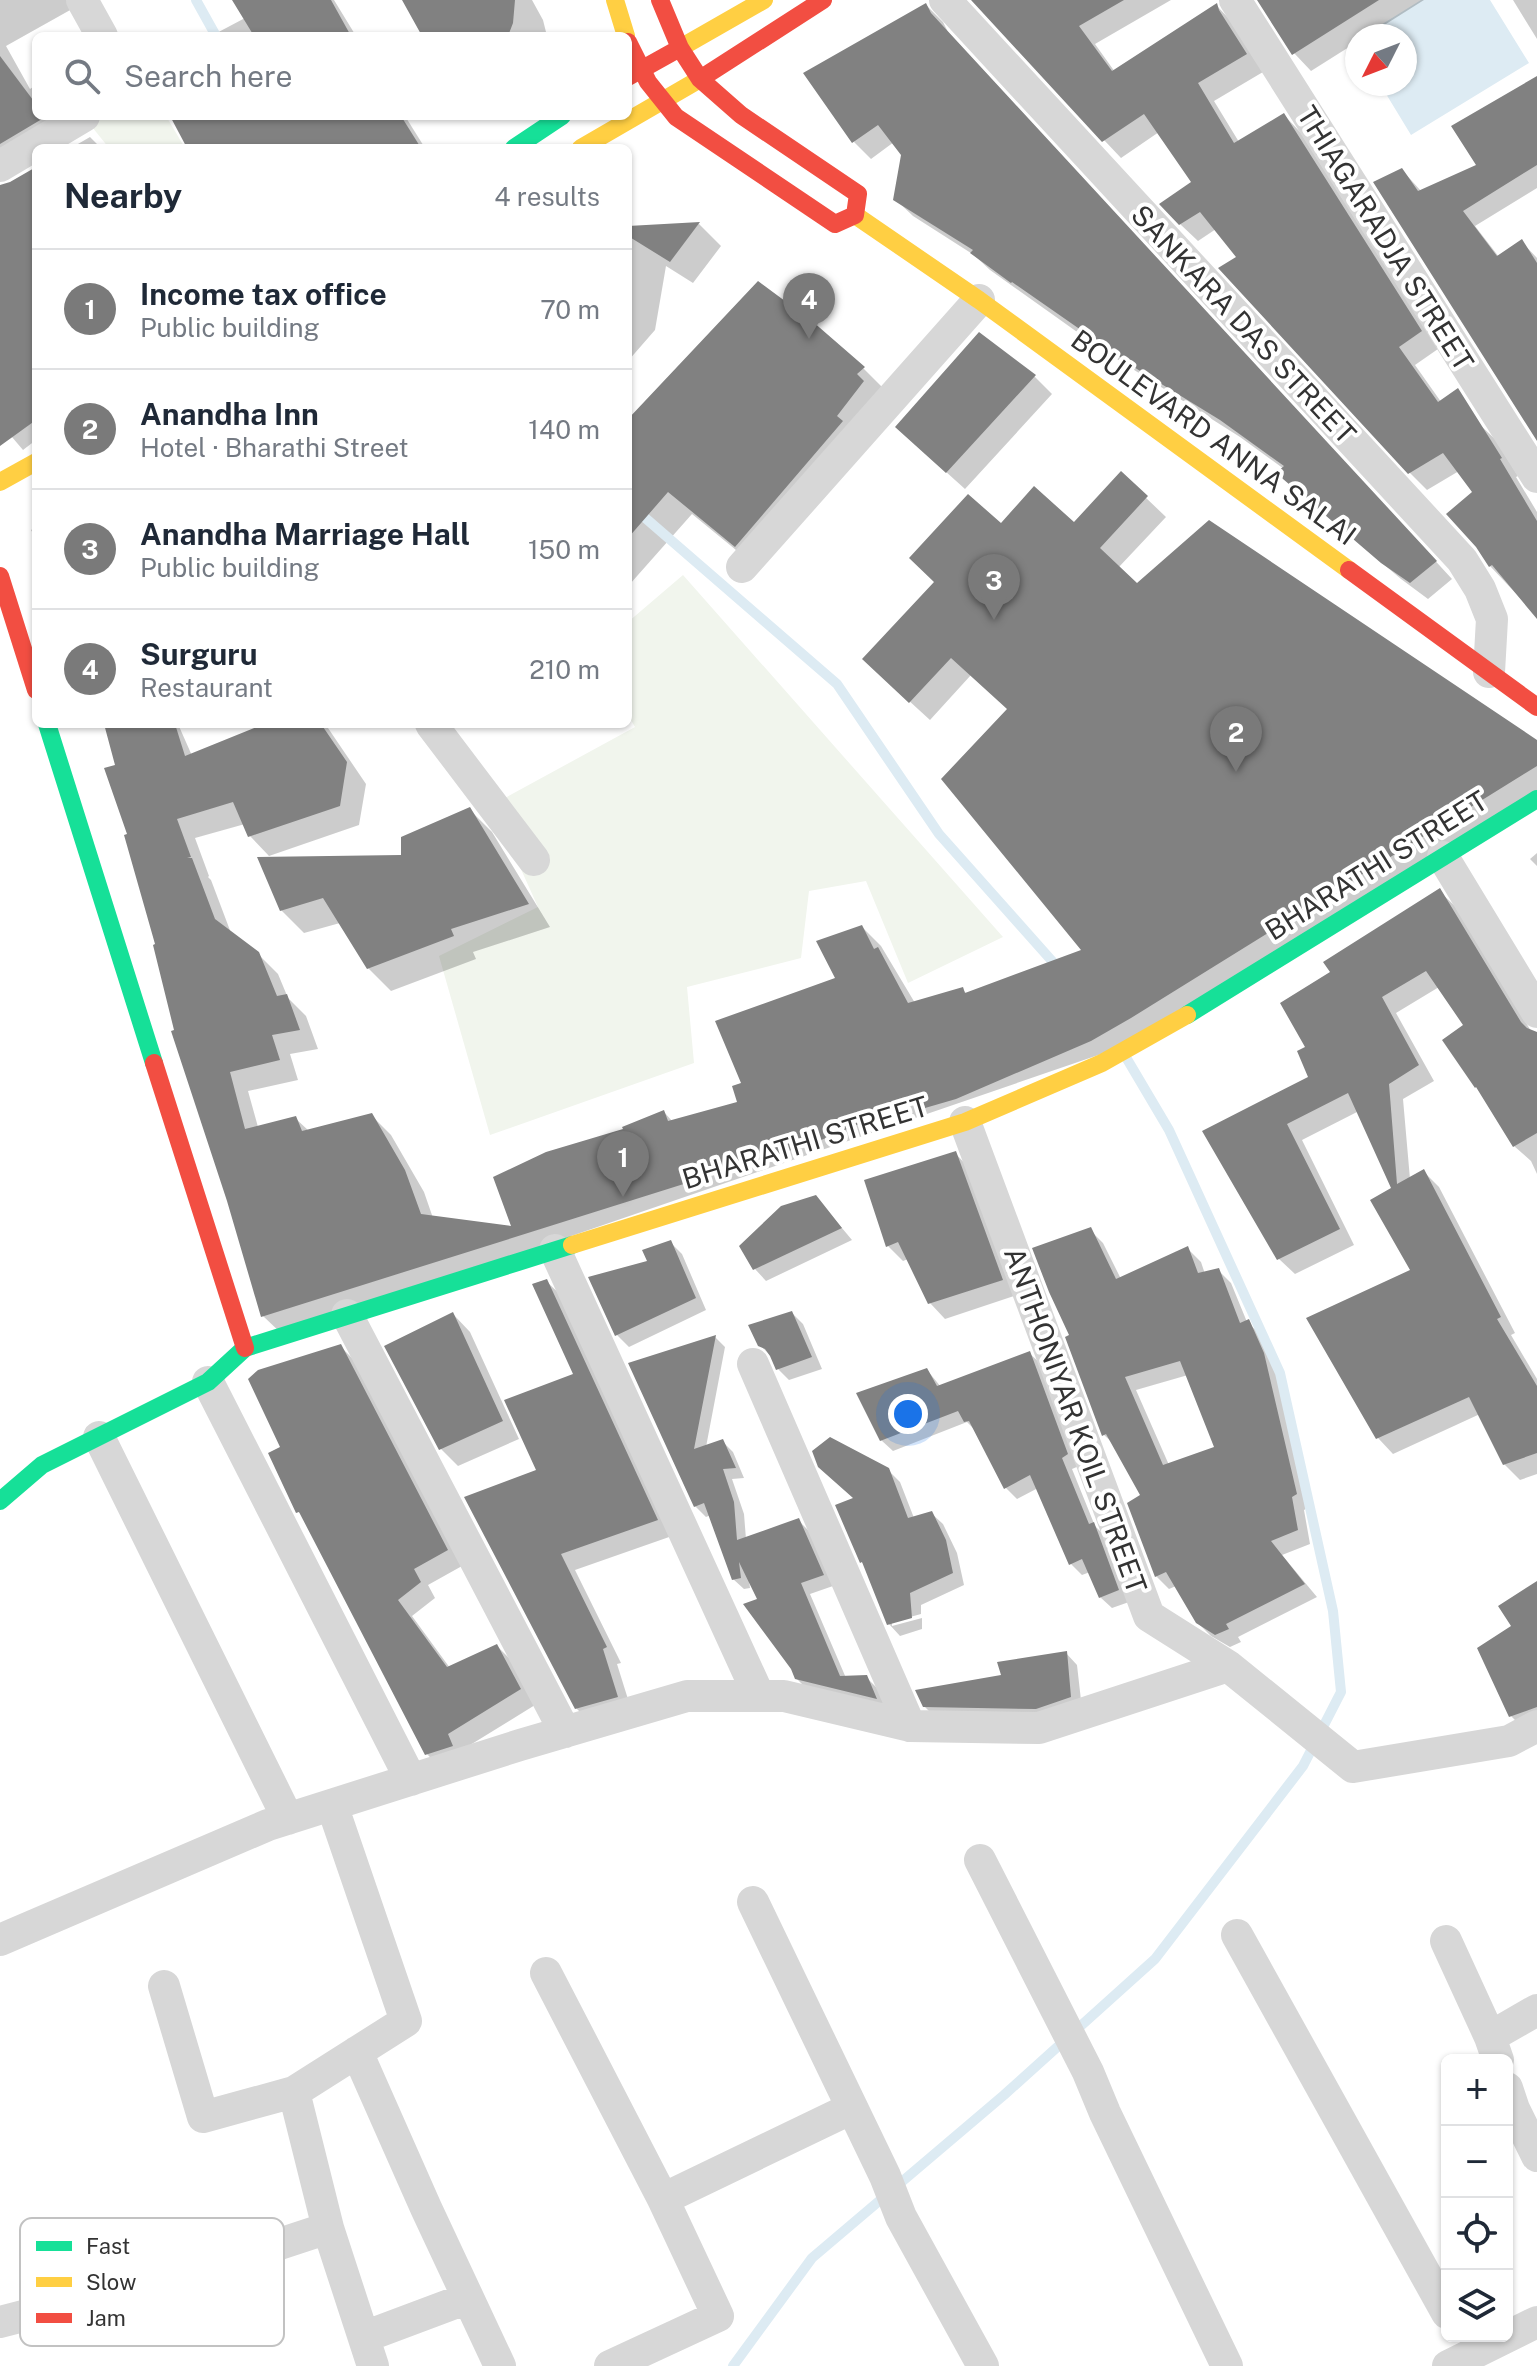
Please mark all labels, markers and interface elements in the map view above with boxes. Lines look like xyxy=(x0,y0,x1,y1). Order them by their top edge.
north arrow xyxy=(1345,24,1417,96)
search box xyxy=(32,32,632,120)
icon: search xyxy=(60,54,104,98)
text: Search here xyxy=(124,58,292,94)
street label: THIAGARADJA STREET xyxy=(1291,100,1481,376)
text: Nearby xyxy=(64,176,182,216)
text: 4 results xyxy=(494,181,600,212)
street label: SANKARA DAS STREET xyxy=(1125,198,1363,450)
pin: 4 xyxy=(783,273,835,339)
text: Income tax office xyxy=(140,276,387,312)
text: 1 xyxy=(84,294,96,325)
text: 70 m xyxy=(540,294,600,325)
text: Public building xyxy=(140,312,320,343)
street label: BOULEVARD ANNA SALAI xyxy=(1065,323,1363,551)
text: Anandha Inn xyxy=(140,396,319,432)
text: 2 xyxy=(82,414,98,445)
text: 140 m xyxy=(528,414,600,445)
text: Hotel · Bharathi Street xyxy=(140,432,409,463)
text: Anandha Marriage Hall xyxy=(140,516,470,552)
text: 3 xyxy=(81,534,99,565)
text: 150 m xyxy=(528,534,600,565)
text: Public building xyxy=(140,552,320,583)
pin: 3 xyxy=(968,554,1020,620)
text: Surguru xyxy=(140,636,258,672)
text: 4 xyxy=(81,654,99,685)
text: 210 m xyxy=(529,654,600,685)
text: Restaurant xyxy=(140,672,273,703)
pin: 2 xyxy=(1210,706,1262,772)
street label: BHARATHI STREET xyxy=(1259,783,1493,947)
street label: BHARATHI STREET xyxy=(678,1089,932,1195)
pin: 1 xyxy=(597,1131,649,1197)
street label: ANTHONIYAR KOIL STREET xyxy=(998,1243,1154,1597)
your location xyxy=(888,1394,928,1434)
map controls xyxy=(1441,2054,1513,2342)
button: + xyxy=(1441,2054,1513,2126)
button: − xyxy=(1441,2126,1513,2198)
button: locate xyxy=(1441,2198,1513,2270)
legend xyxy=(20,2218,284,2346)
text: Fast xyxy=(86,2233,130,2259)
text: Slow xyxy=(86,2269,136,2295)
button: layers xyxy=(1441,2270,1513,2342)
text: Jam xyxy=(86,2305,126,2331)

